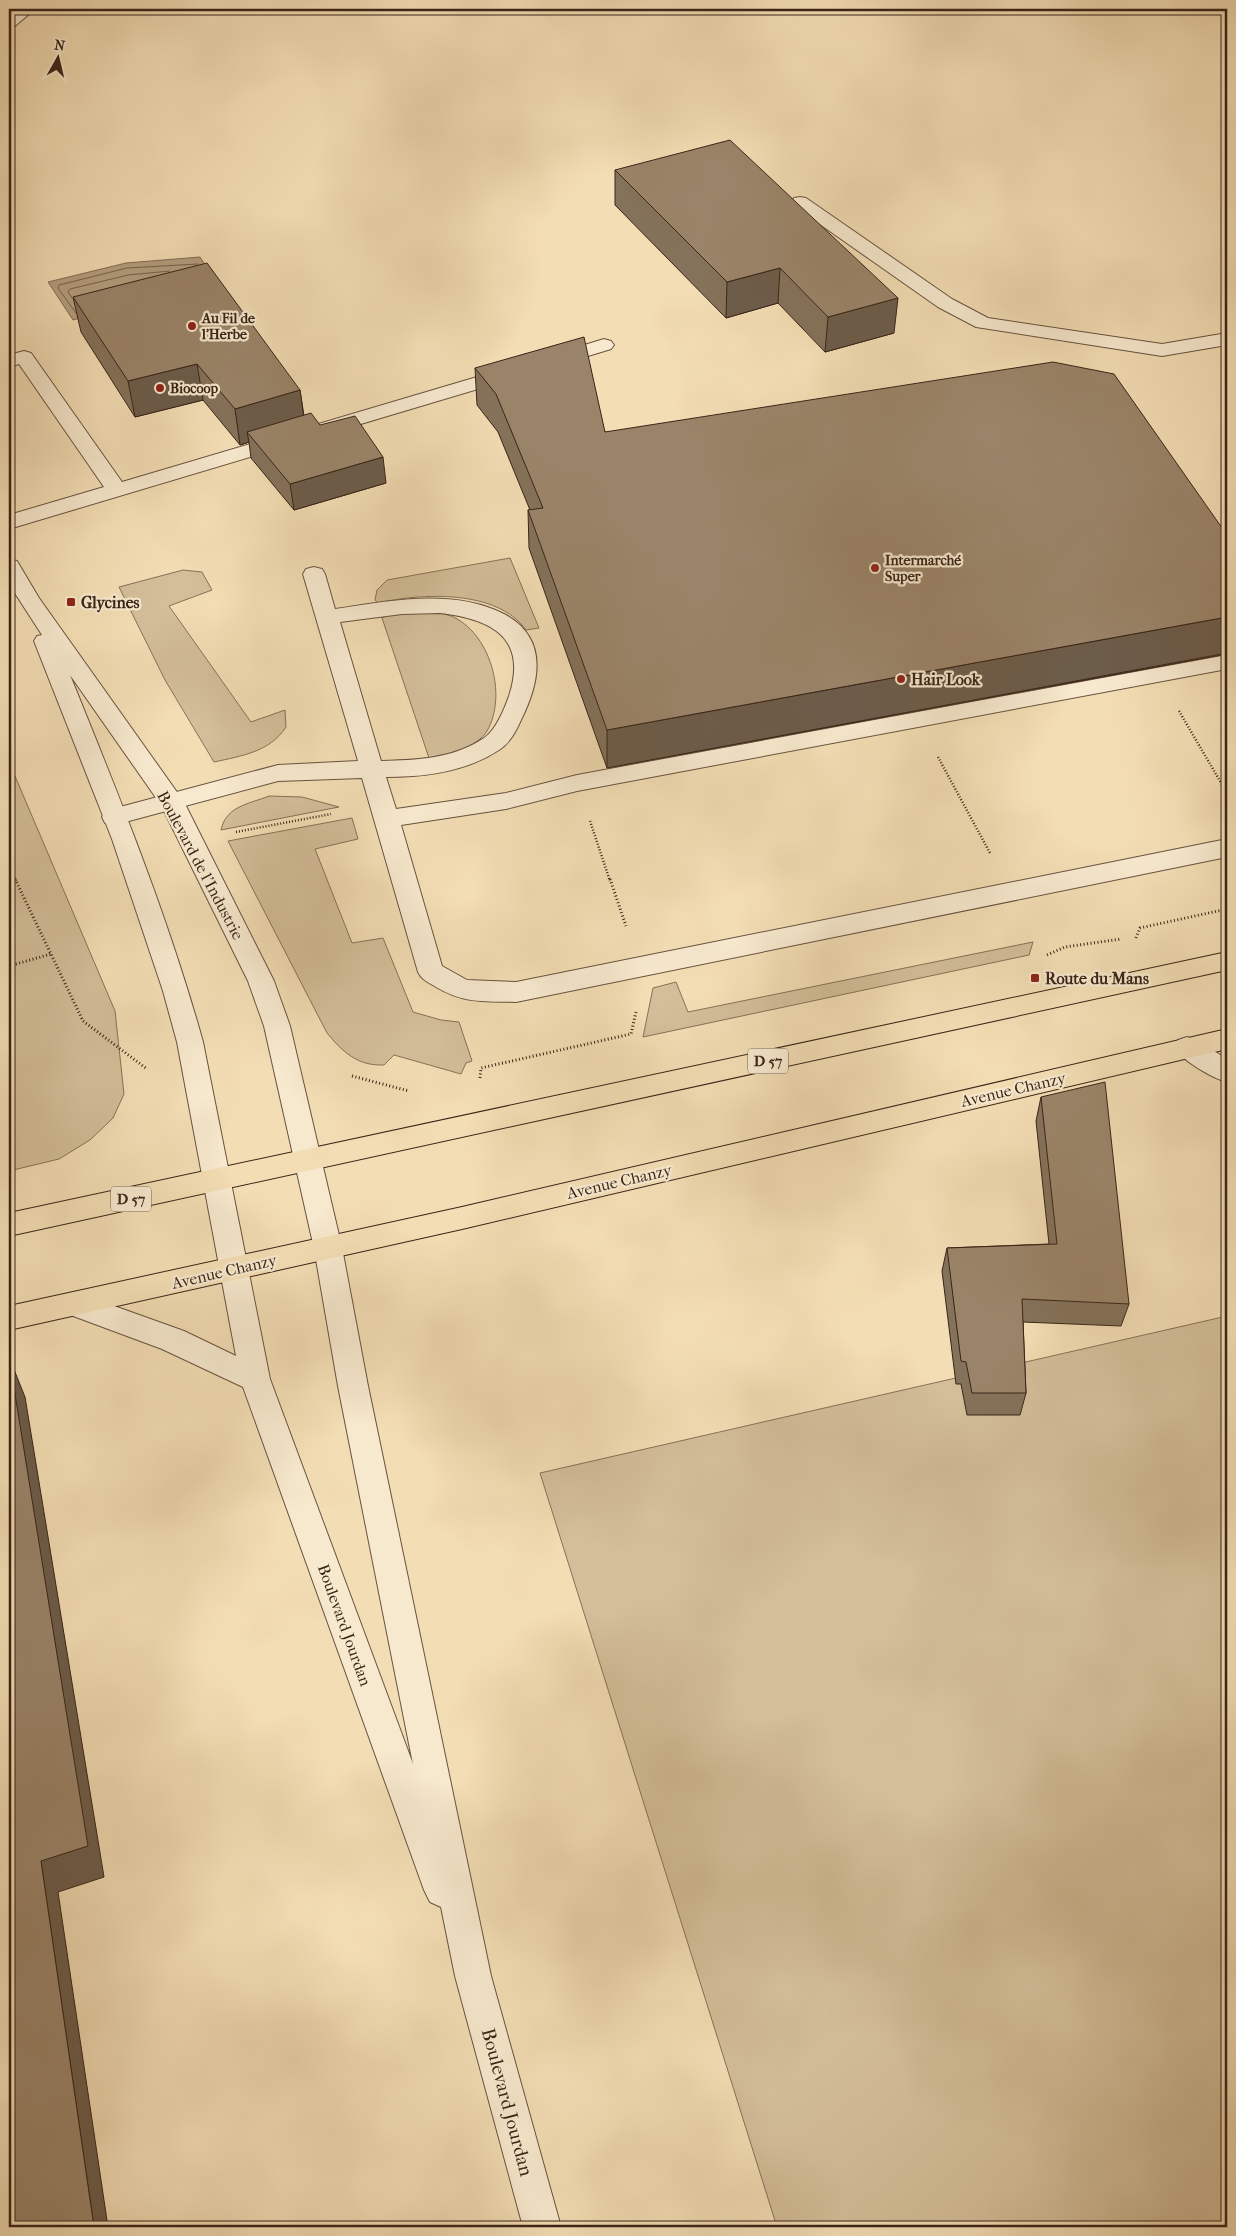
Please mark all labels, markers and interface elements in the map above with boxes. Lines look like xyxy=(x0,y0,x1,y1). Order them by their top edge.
north arrow xyxy=(32,32,82,82)
text: N xyxy=(53,36,67,55)
place label: Au Fil de l'Herbe xyxy=(201,310,255,343)
marker: Au Fil de l'Herbe xyxy=(186,320,198,332)
place label: Biocoop xyxy=(170,380,219,397)
marker: Biocoop xyxy=(154,382,166,394)
place label: Intermarché Super xyxy=(885,552,961,585)
marker: Intermarché Super xyxy=(869,562,881,574)
place label: Glycines xyxy=(81,593,140,613)
marker: Glycines xyxy=(65,596,77,608)
place label: Hair Look xyxy=(911,670,981,689)
marker: Hair Look xyxy=(895,673,907,685)
street label: Boulevard de l'Industrie xyxy=(153,788,248,943)
place label: Route du Mans xyxy=(1045,969,1149,988)
marker: Route du Mans xyxy=(1029,972,1041,984)
road number: D 57 xyxy=(748,1048,788,1074)
street label: Avenue Chanzy xyxy=(958,1068,1068,1111)
street label: Avenue Chanzy xyxy=(564,1160,674,1203)
road number: D 57 xyxy=(111,1186,151,1212)
street label: Avenue Chanzy xyxy=(169,1250,279,1293)
street label: Boulevard Jourdan xyxy=(314,1562,376,1689)
street label: Boulevard Jourdan xyxy=(477,2026,537,2179)

